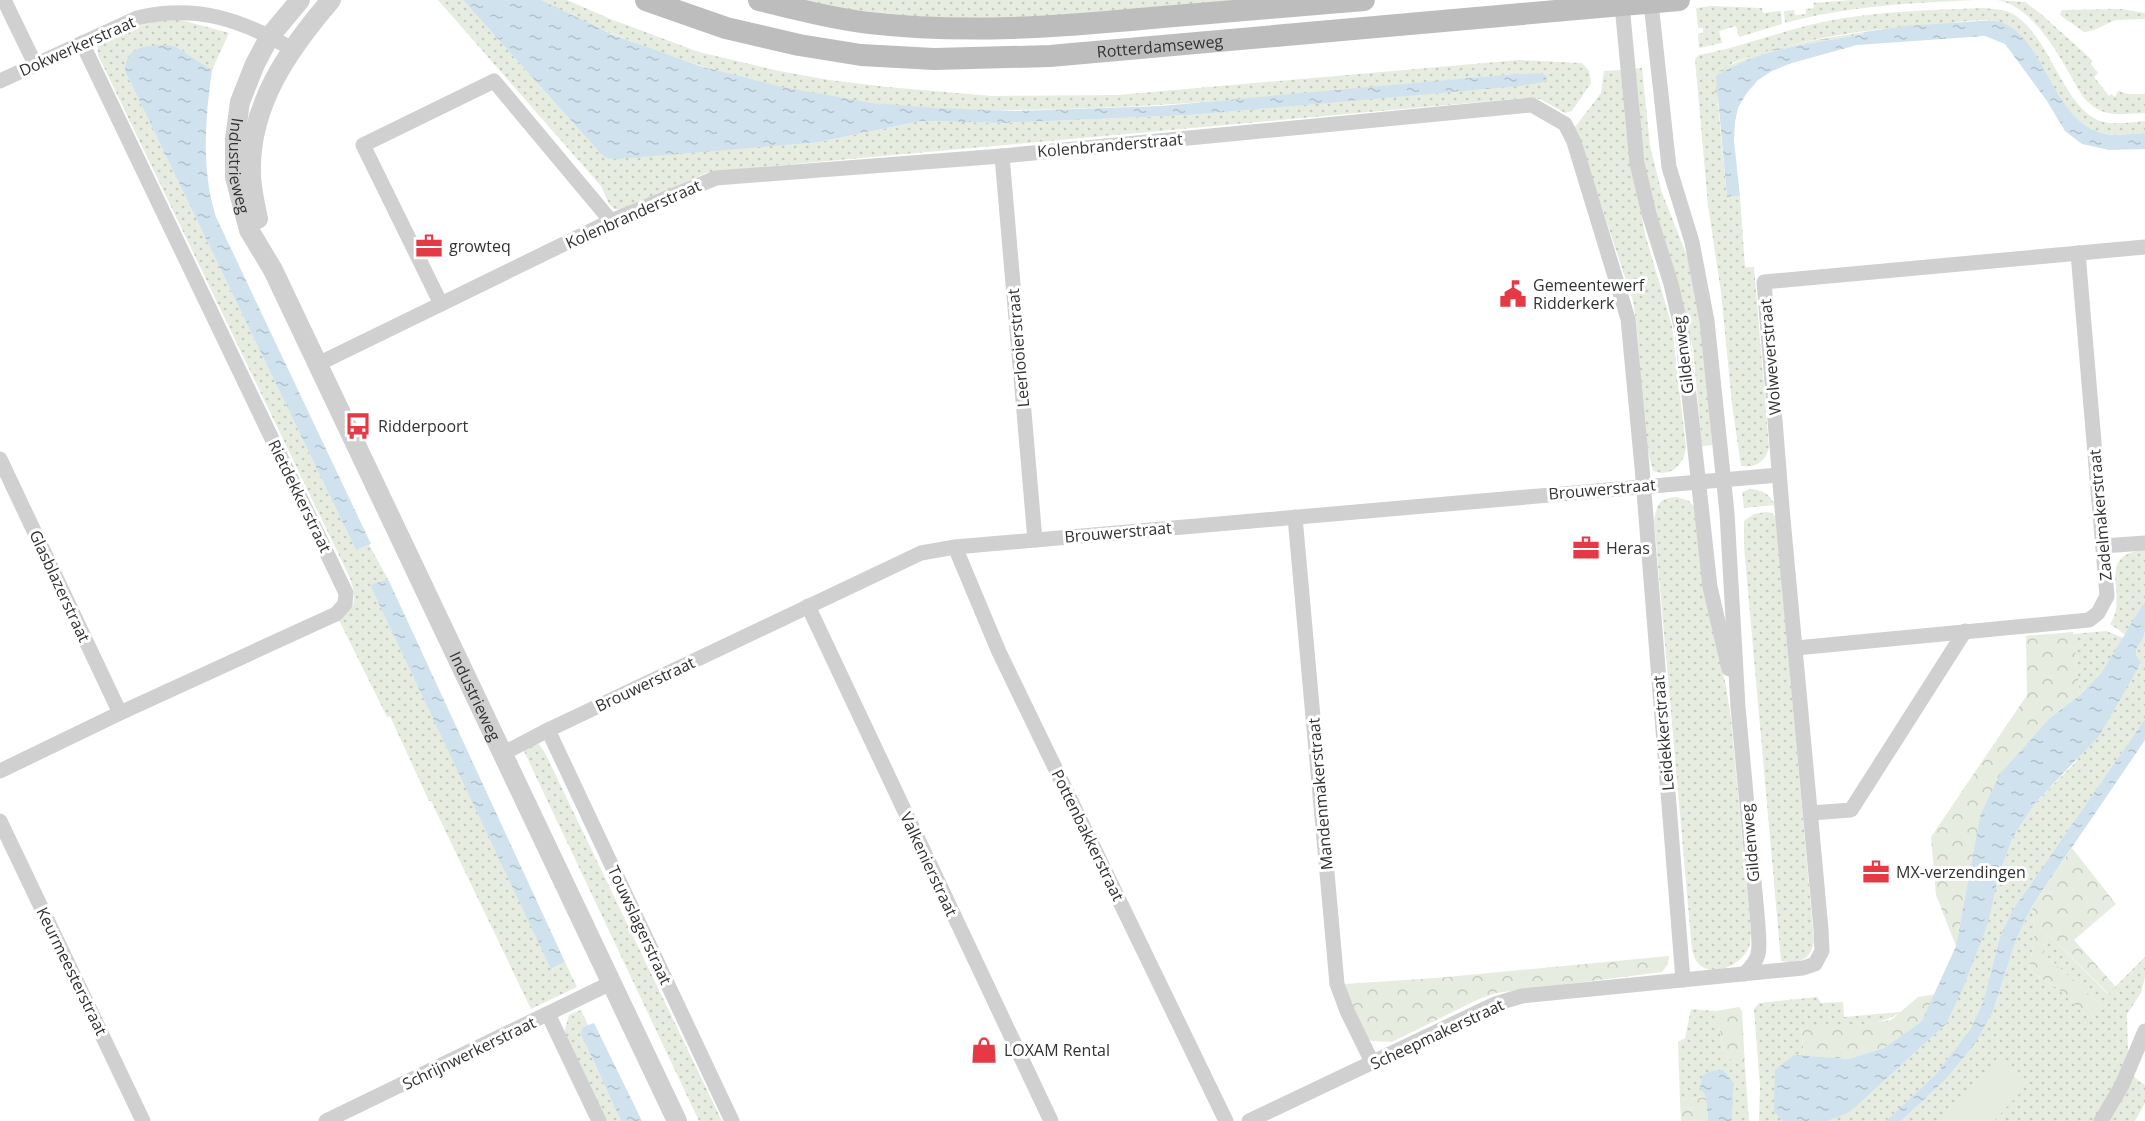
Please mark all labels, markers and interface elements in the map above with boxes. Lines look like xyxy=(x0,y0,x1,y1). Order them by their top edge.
street label: Dokwerkerstraat xyxy=(16,10,139,81)
street label: Rotterdamseweg xyxy=(1096,30,1224,63)
street label: Industrieweg xyxy=(224,116,255,216)
street label: Kolenbranderstraat xyxy=(1036,128,1184,162)
street label: Kolenbranderstraat xyxy=(562,174,704,254)
office icon: growteq xyxy=(414,231,444,261)
place label: growteq xyxy=(449,235,511,257)
place label: Gemeentewerf Ridderkerk xyxy=(1533,274,1646,314)
public building icon: Gemeentewerf Ridderkerk xyxy=(1498,279,1528,309)
street label: Leerlooierstraat xyxy=(1002,287,1034,408)
street label: Wolweverstraat xyxy=(1754,298,1786,416)
street label: Gildenweg xyxy=(1667,314,1699,395)
bus stop icon: Ridderpoort xyxy=(343,411,373,441)
place label: Ridderpoort xyxy=(378,415,469,437)
street label: Rietdekkerstraat xyxy=(263,436,337,556)
street label: Zadelmakerstraat xyxy=(2083,448,2117,582)
street label: Brouwerstraat xyxy=(1547,473,1657,505)
street label: Brouwerstraat xyxy=(1063,516,1173,548)
street label: Glasblazerstraat xyxy=(24,526,96,646)
office icon: Heras xyxy=(1571,533,1601,563)
place label: Heras xyxy=(1606,537,1650,559)
street label: Industrieweg xyxy=(445,648,506,745)
street label: Brouwerstraat xyxy=(592,651,699,717)
street label: Leidekkerstraat xyxy=(1647,674,1679,792)
street label: Mandenmakerstraat xyxy=(1302,717,1338,871)
street label: Pottenbakkerstraat xyxy=(1047,766,1130,905)
street label: Gildenweg xyxy=(1736,803,1764,883)
street label: Valkenierstraat xyxy=(895,808,963,920)
office icon: MX-verzendingen xyxy=(1861,857,1891,887)
place label: MX-verzendingen xyxy=(1896,861,2026,883)
street label: Touwslagerstraat xyxy=(603,862,677,988)
street label: Keurmeesterstraat xyxy=(31,903,113,1039)
street label: Scheepmakerstraat xyxy=(1367,993,1508,1075)
street label: Schrijnwerkerstraat xyxy=(399,1011,540,1095)
shop icon: LOXAM Rental xyxy=(969,1035,999,1065)
place label: LOXAM Rental xyxy=(1004,1039,1110,1061)

